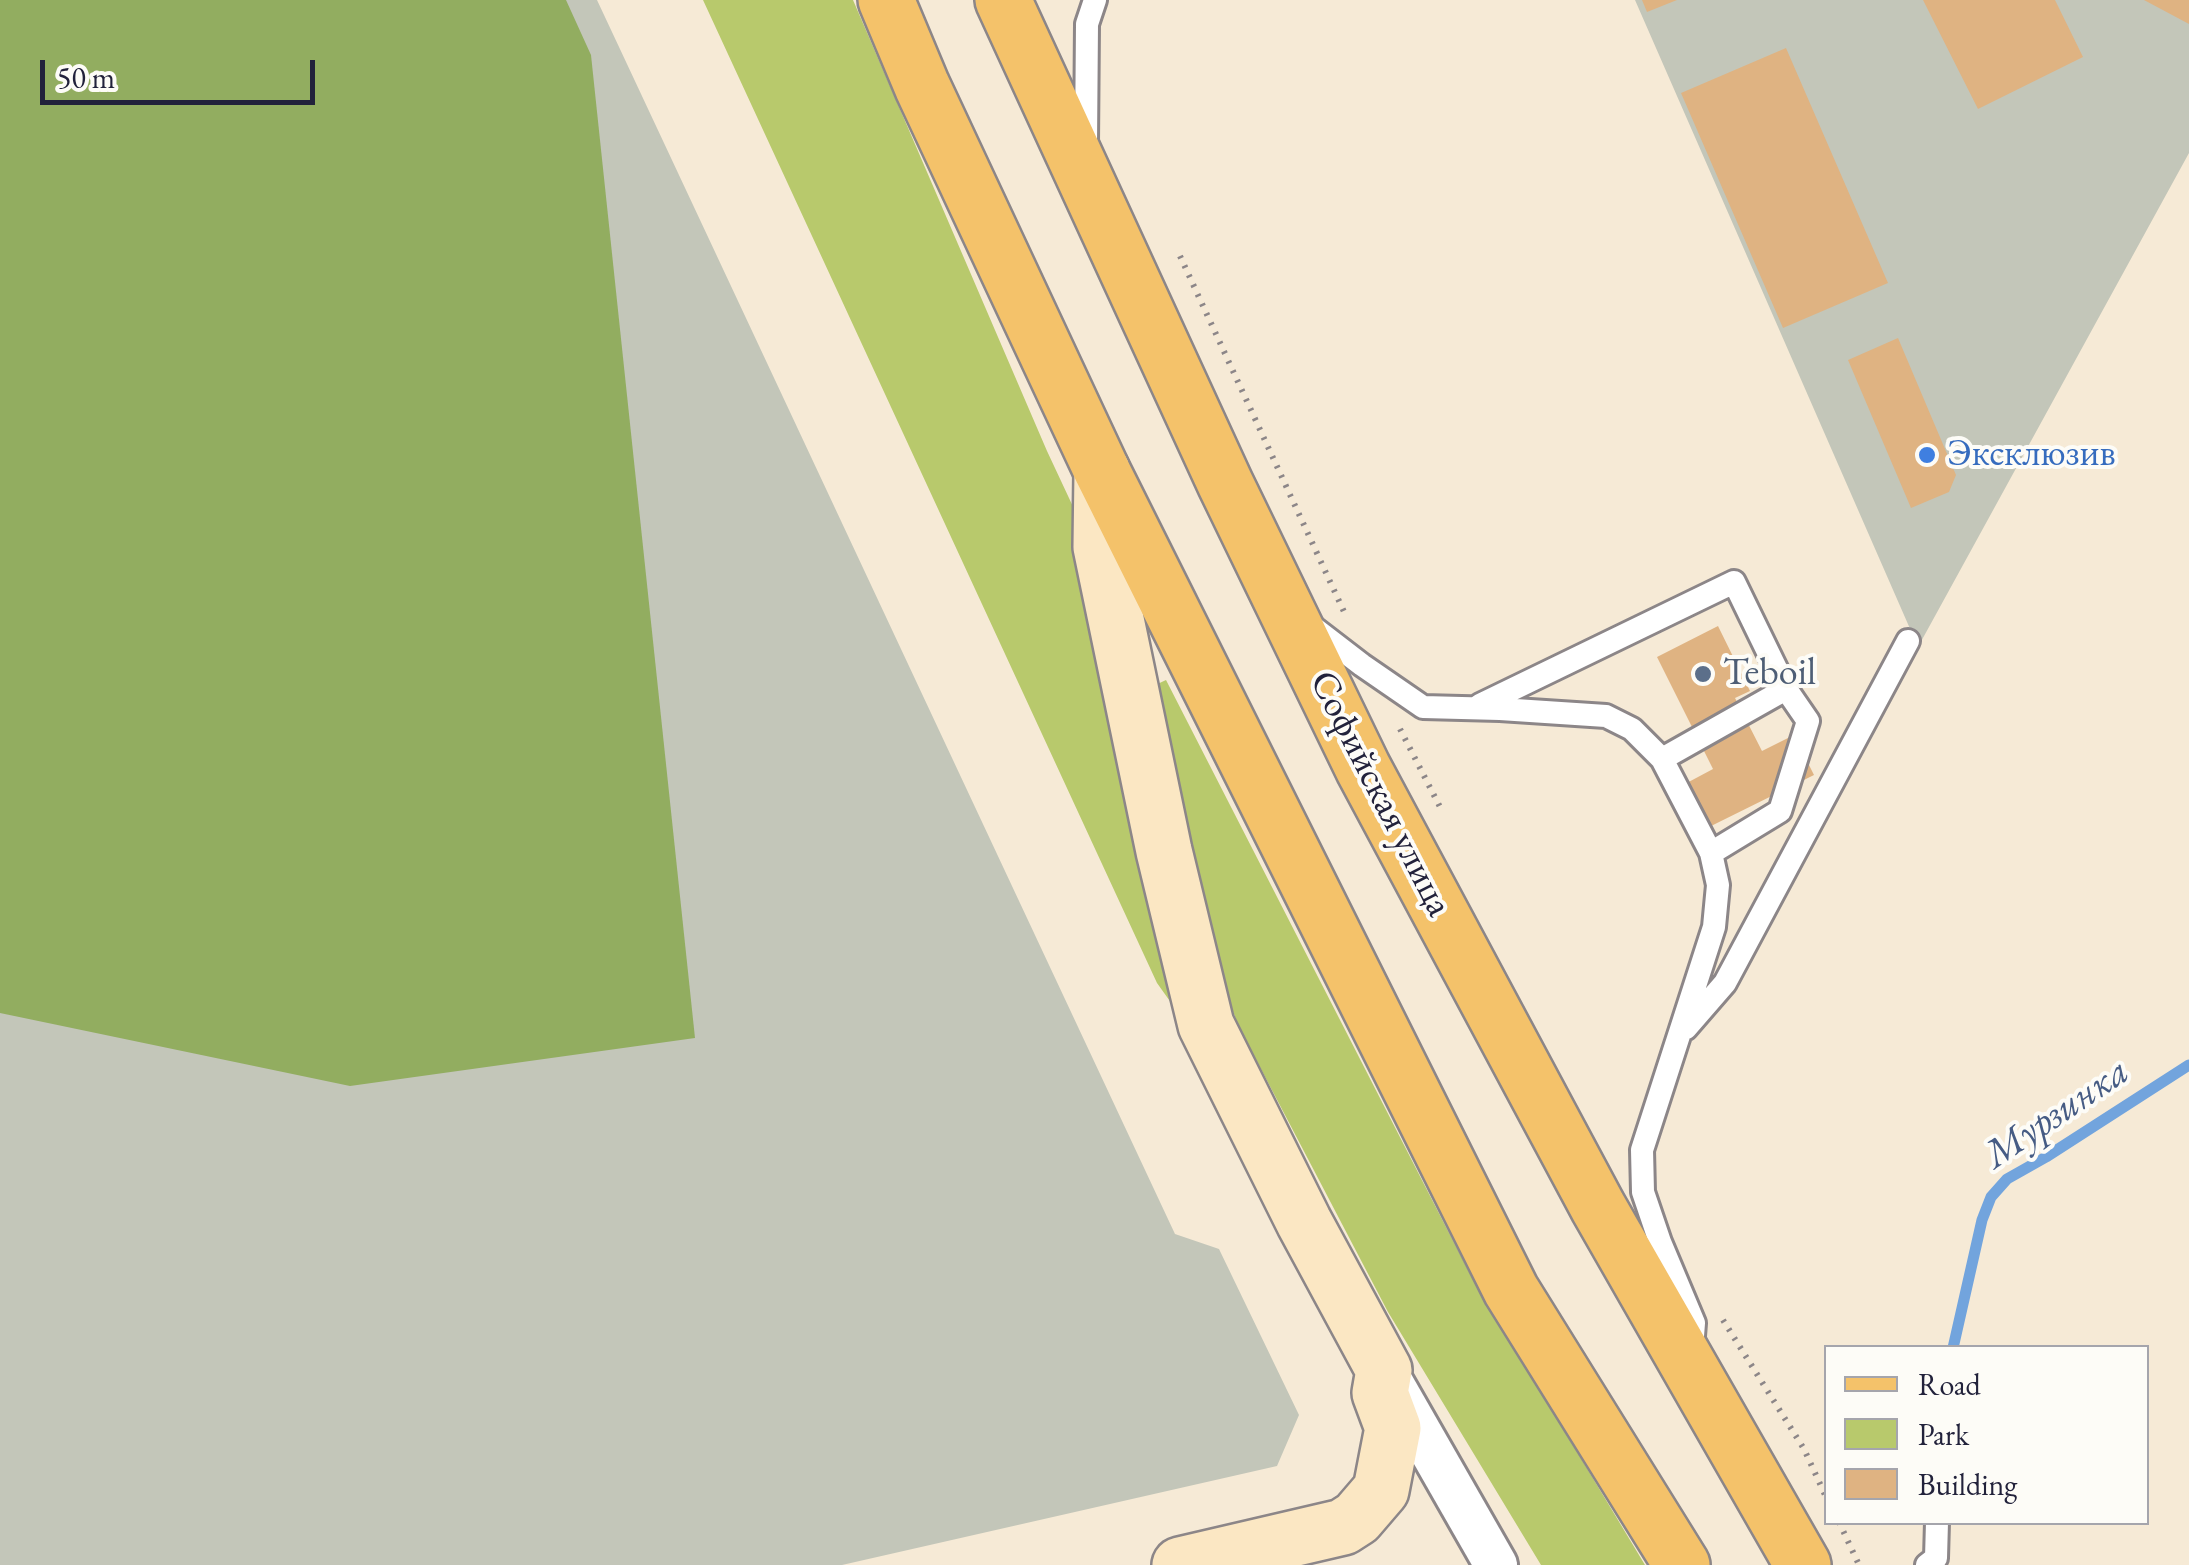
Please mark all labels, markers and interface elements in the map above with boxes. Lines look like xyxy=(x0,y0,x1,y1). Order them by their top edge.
scale bar xyxy=(45,40,320,102)
text: 50 m xyxy=(57,58,115,97)
place label: Эксклюзив xyxy=(1947,432,2116,478)
marker: Эксклюзив xyxy=(1916,444,1938,466)
place label: Teboil xyxy=(1723,651,1816,697)
marker: Teboil xyxy=(1692,663,1714,685)
street label: Софийская улица xyxy=(1299,664,1461,924)
water label: Мурзинка xyxy=(1975,1048,2139,1180)
legend xyxy=(1824,1345,2149,1525)
text: Road xyxy=(1918,1365,1981,1404)
text: Park xyxy=(1918,1415,1969,1454)
text: Building xyxy=(1918,1465,2017,1504)

